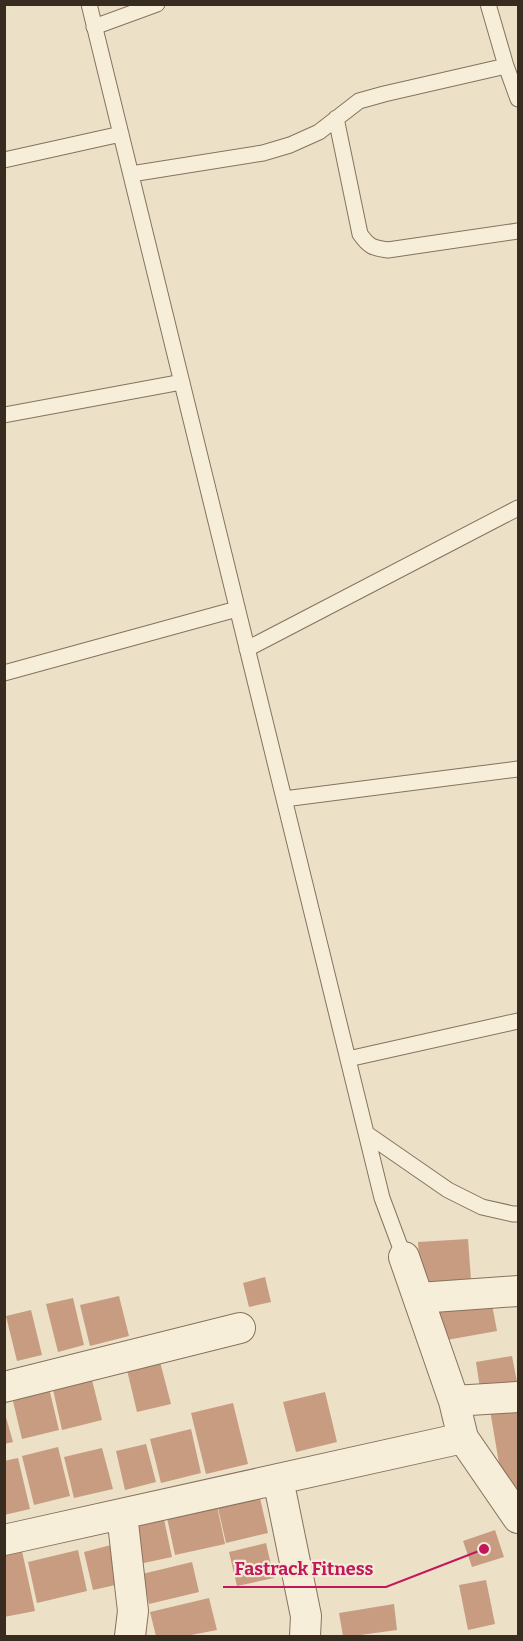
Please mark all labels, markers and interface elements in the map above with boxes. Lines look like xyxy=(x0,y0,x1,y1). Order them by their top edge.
callout: Fastrack Fitness xyxy=(223,1551,386,1587)
text: Fastrack Fitness xyxy=(235,1558,374,1580)

